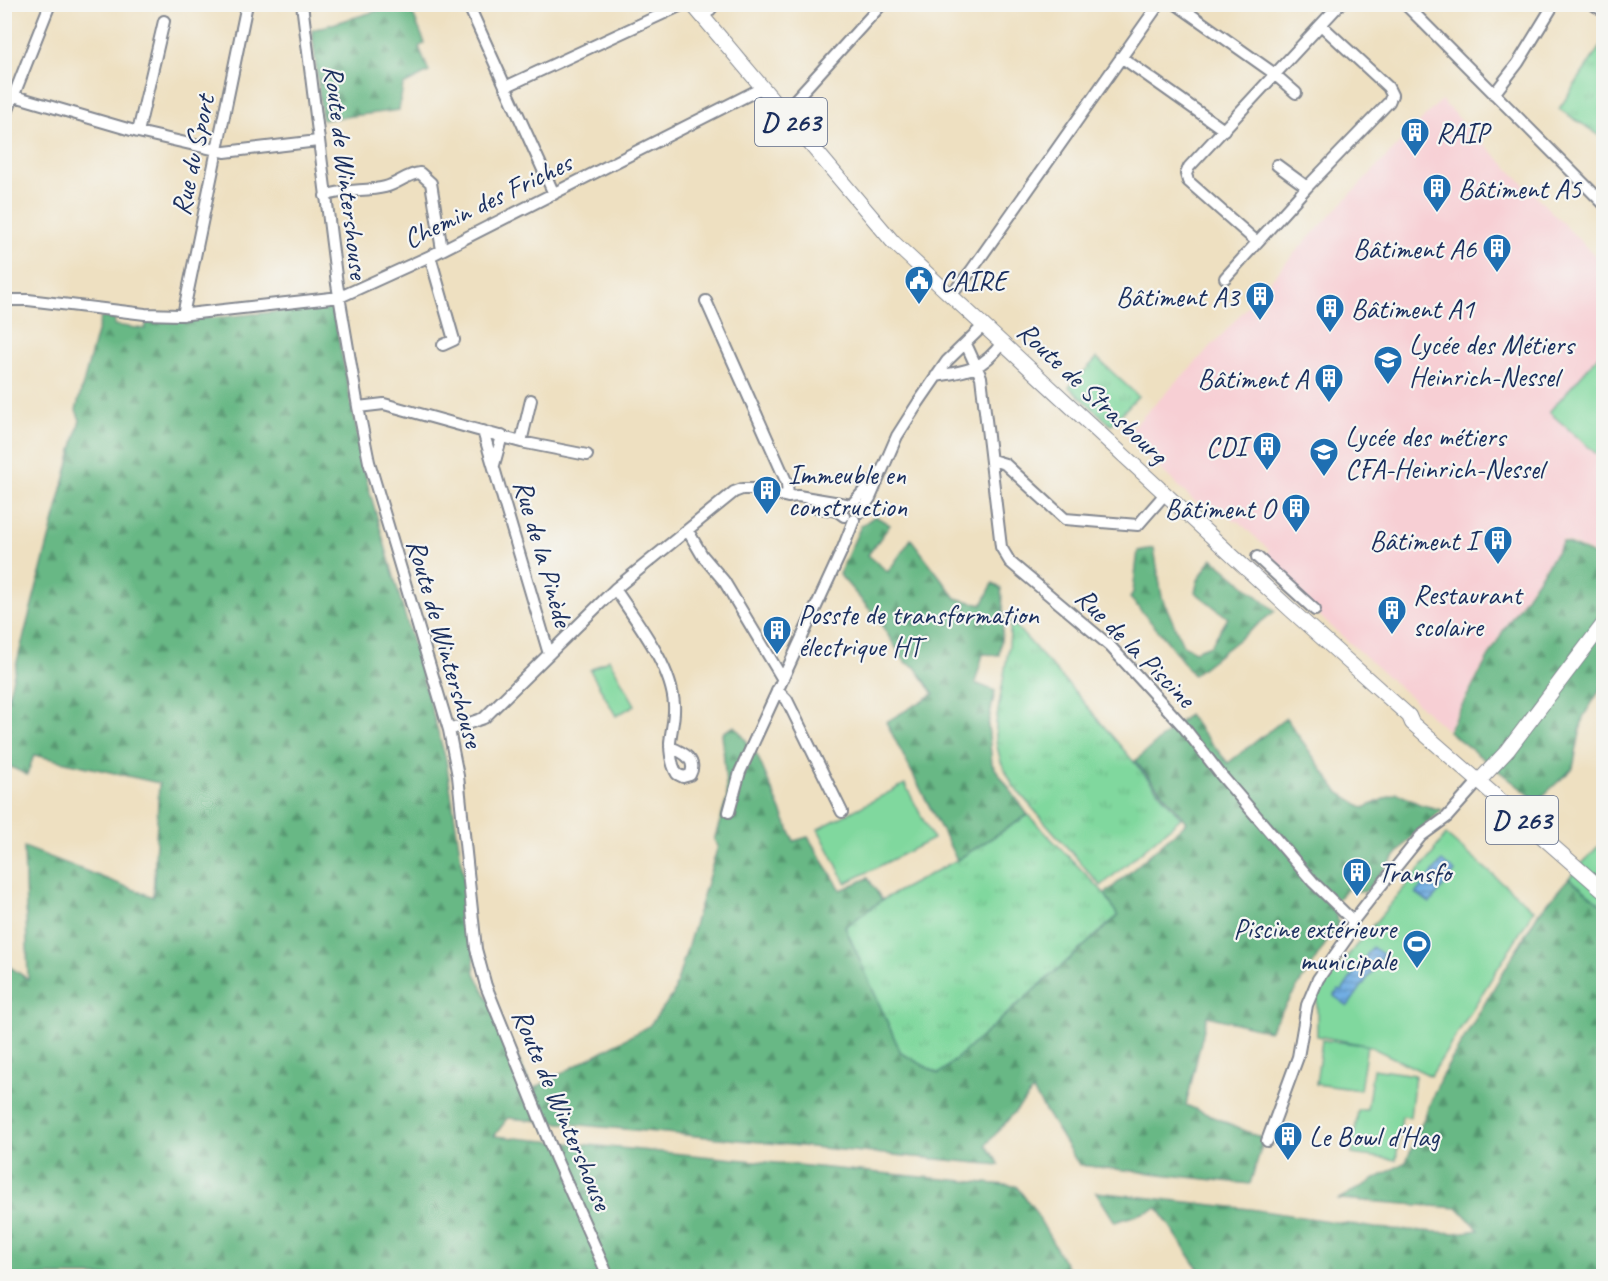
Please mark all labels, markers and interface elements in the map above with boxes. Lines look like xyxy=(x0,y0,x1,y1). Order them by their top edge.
street label: Route de Wintershouse xyxy=(316,63,377,283)
street label: Rue du Sport xyxy=(163,89,223,218)
road number: D 263 xyxy=(755,98,827,146)
place label: RAIP xyxy=(1436,115,1493,150)
building icon: RAIP xyxy=(1399,116,1431,158)
street label: Chemin des Friches xyxy=(397,144,579,256)
place label: Bâtiment A5 xyxy=(1458,171,1582,206)
building icon: Bâtiment A5 xyxy=(1421,172,1453,214)
place label: Bâtiment A6 xyxy=(1353,231,1477,266)
building icon: Bâtiment A6 xyxy=(1481,232,1513,274)
place label: CAIRE xyxy=(940,263,1010,298)
public building icon: CAIRE xyxy=(903,264,935,306)
place label: Bâtiment A3 xyxy=(1116,279,1241,314)
building icon: Bâtiment A3 xyxy=(1244,280,1276,322)
place label: Bâtiment A1 xyxy=(1351,291,1475,326)
building icon: Bâtiment A1 xyxy=(1314,292,1346,334)
street label: Route de Strasbourg xyxy=(1010,314,1177,472)
place label: Lycée des Métiers Heinrich-Nessel xyxy=(1409,327,1576,394)
school or university icon: Lycée des Métiers Heinrich-Nessel xyxy=(1372,344,1404,386)
place label: Bâtiment A xyxy=(1198,361,1310,396)
building icon: Bâtiment A xyxy=(1313,362,1345,404)
place label: Lycée des métiers CFA-Heinrich-Nessel xyxy=(1345,419,1549,486)
place label: CDI xyxy=(1206,429,1252,464)
building icon: CDI xyxy=(1251,430,1283,472)
school or university icon: Lycée des métiers CFA-Heinrich-Nessel xyxy=(1308,436,1340,478)
place label: Immeuble en construction xyxy=(788,457,908,524)
building icon: Immeuble en construction xyxy=(751,474,783,516)
street label: Rue de la Pinède xyxy=(506,476,582,632)
place label: Bâtiment O xyxy=(1165,491,1278,526)
building icon: Bâtiment O xyxy=(1280,492,1312,534)
place label: Bâtiment I xyxy=(1369,523,1483,558)
building icon: Bâtiment I xyxy=(1482,524,1514,566)
street label: Route de Wintershouse xyxy=(399,535,492,753)
place label: Restaurant scolaire xyxy=(1413,577,1524,644)
street label: Rue de la Piscine xyxy=(1068,580,1204,716)
building icon: Restaurant scolaire xyxy=(1376,594,1408,636)
place label: Posste de transformation électrique HT xyxy=(798,597,1040,664)
building icon: Posste de transformation électrique HT xyxy=(761,614,793,656)
road number: D 263 xyxy=(1486,796,1558,844)
place label: Transfo xyxy=(1378,855,1454,890)
building icon: Transfo xyxy=(1341,856,1373,898)
place label: Piscine extérieure municipale xyxy=(1233,911,1398,978)
sports icon: Piscine extérieure municipale xyxy=(1401,928,1433,970)
street label: Route de Wintershouse xyxy=(504,1003,621,1217)
place label: Le Bowl d'Hag xyxy=(1309,1119,1440,1154)
building icon: Le Bowl d'Hag xyxy=(1272,1120,1304,1162)

